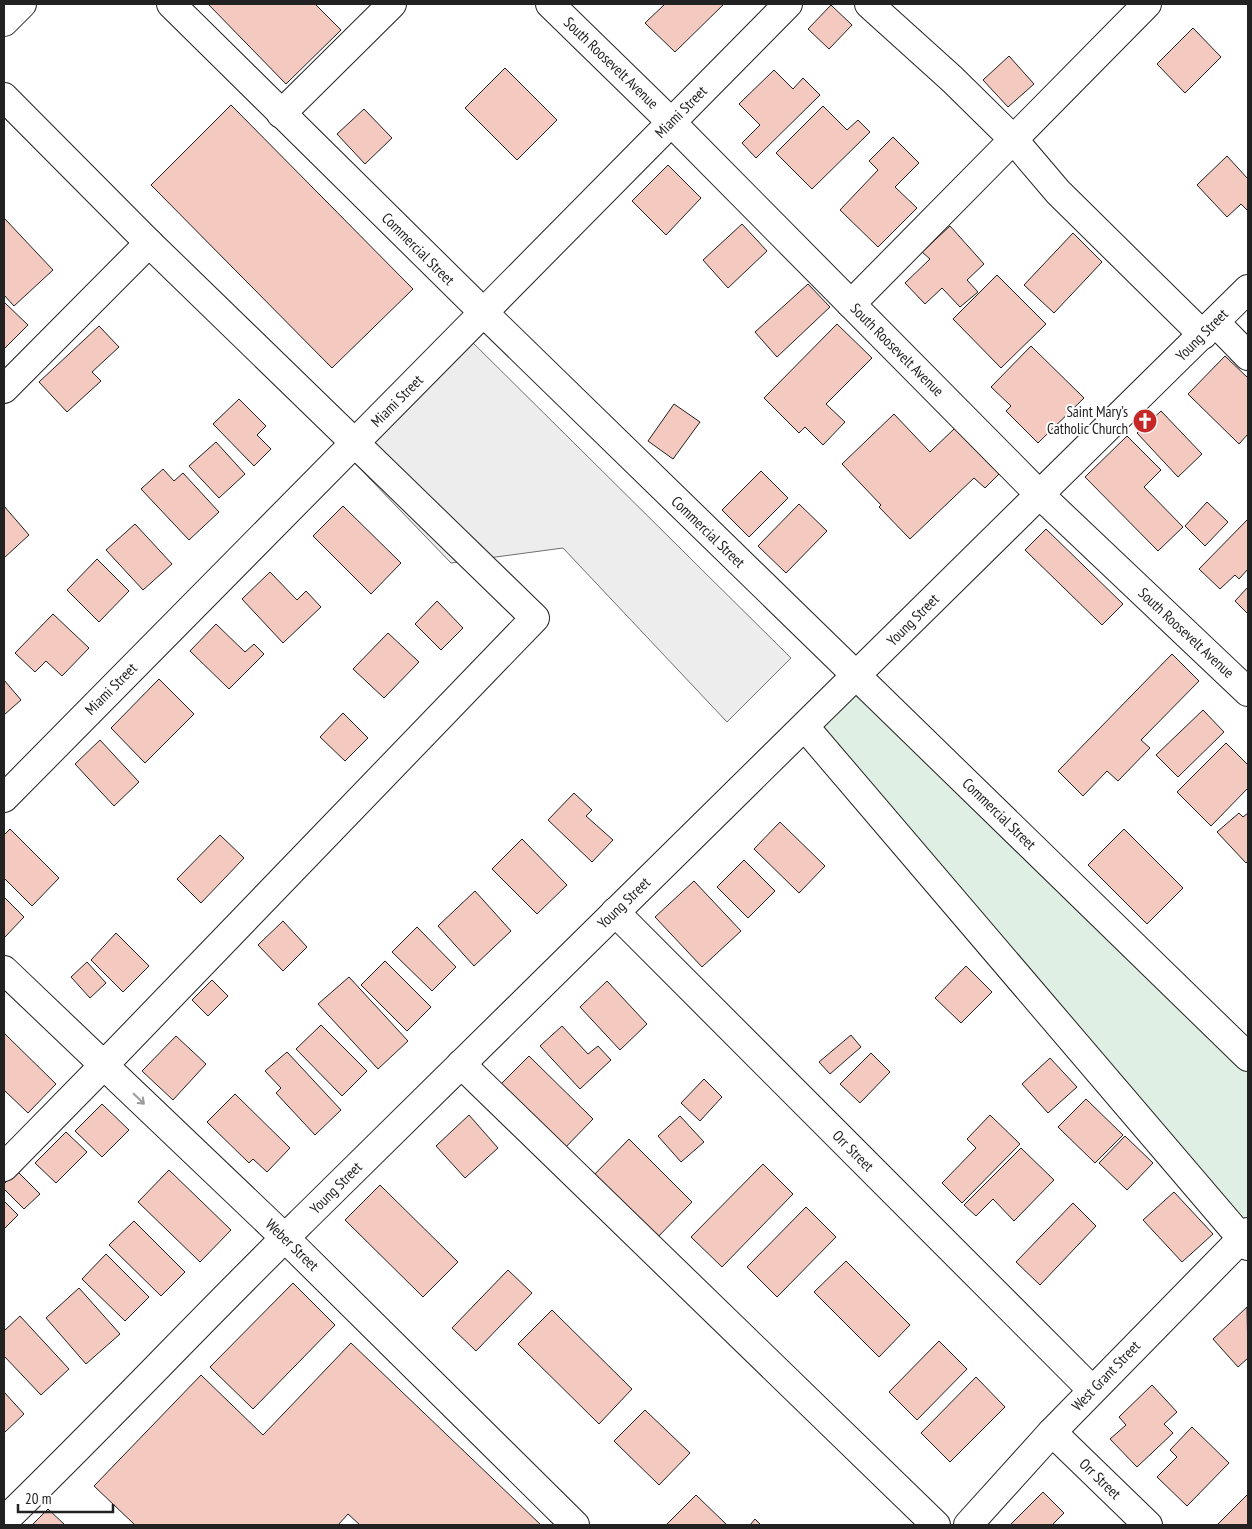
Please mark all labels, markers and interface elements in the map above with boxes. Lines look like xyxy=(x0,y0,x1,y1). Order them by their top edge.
street label: South Roosevelt Avenue xyxy=(560,13,663,113)
street label: Miami Street xyxy=(651,82,711,142)
street label: Commercial Street xyxy=(378,208,459,289)
street label: South Roosevelt Avenue xyxy=(847,299,948,400)
street label: Young Street xyxy=(1172,305,1232,365)
street label: Miami Street xyxy=(367,371,427,431)
place label: Saint Mary’s Catholic Church xyxy=(1047,402,1128,438)
church icon: Saint Mary’s Catholic Church xyxy=(1132,408,1158,434)
street label: Commercial Street xyxy=(668,492,749,572)
street label: South Roosevelt Avenue xyxy=(1134,583,1238,682)
street label: Young Street xyxy=(883,590,943,650)
street label: Miami Street xyxy=(81,659,141,719)
street label: Commercial Street xyxy=(959,774,1040,854)
street label: Young Street xyxy=(593,873,654,932)
one-way arrow xyxy=(133,1093,146,1105)
street label: Orr Street xyxy=(829,1126,878,1175)
street label: Young Street xyxy=(306,1158,366,1218)
street label: Weber Street xyxy=(262,1215,323,1275)
street label: West Grant Street xyxy=(1067,1336,1144,1415)
street label: Orr Street xyxy=(1076,1454,1125,1503)
scale bar xyxy=(18,1482,112,1514)
text: 20 m xyxy=(25,1489,51,1508)

